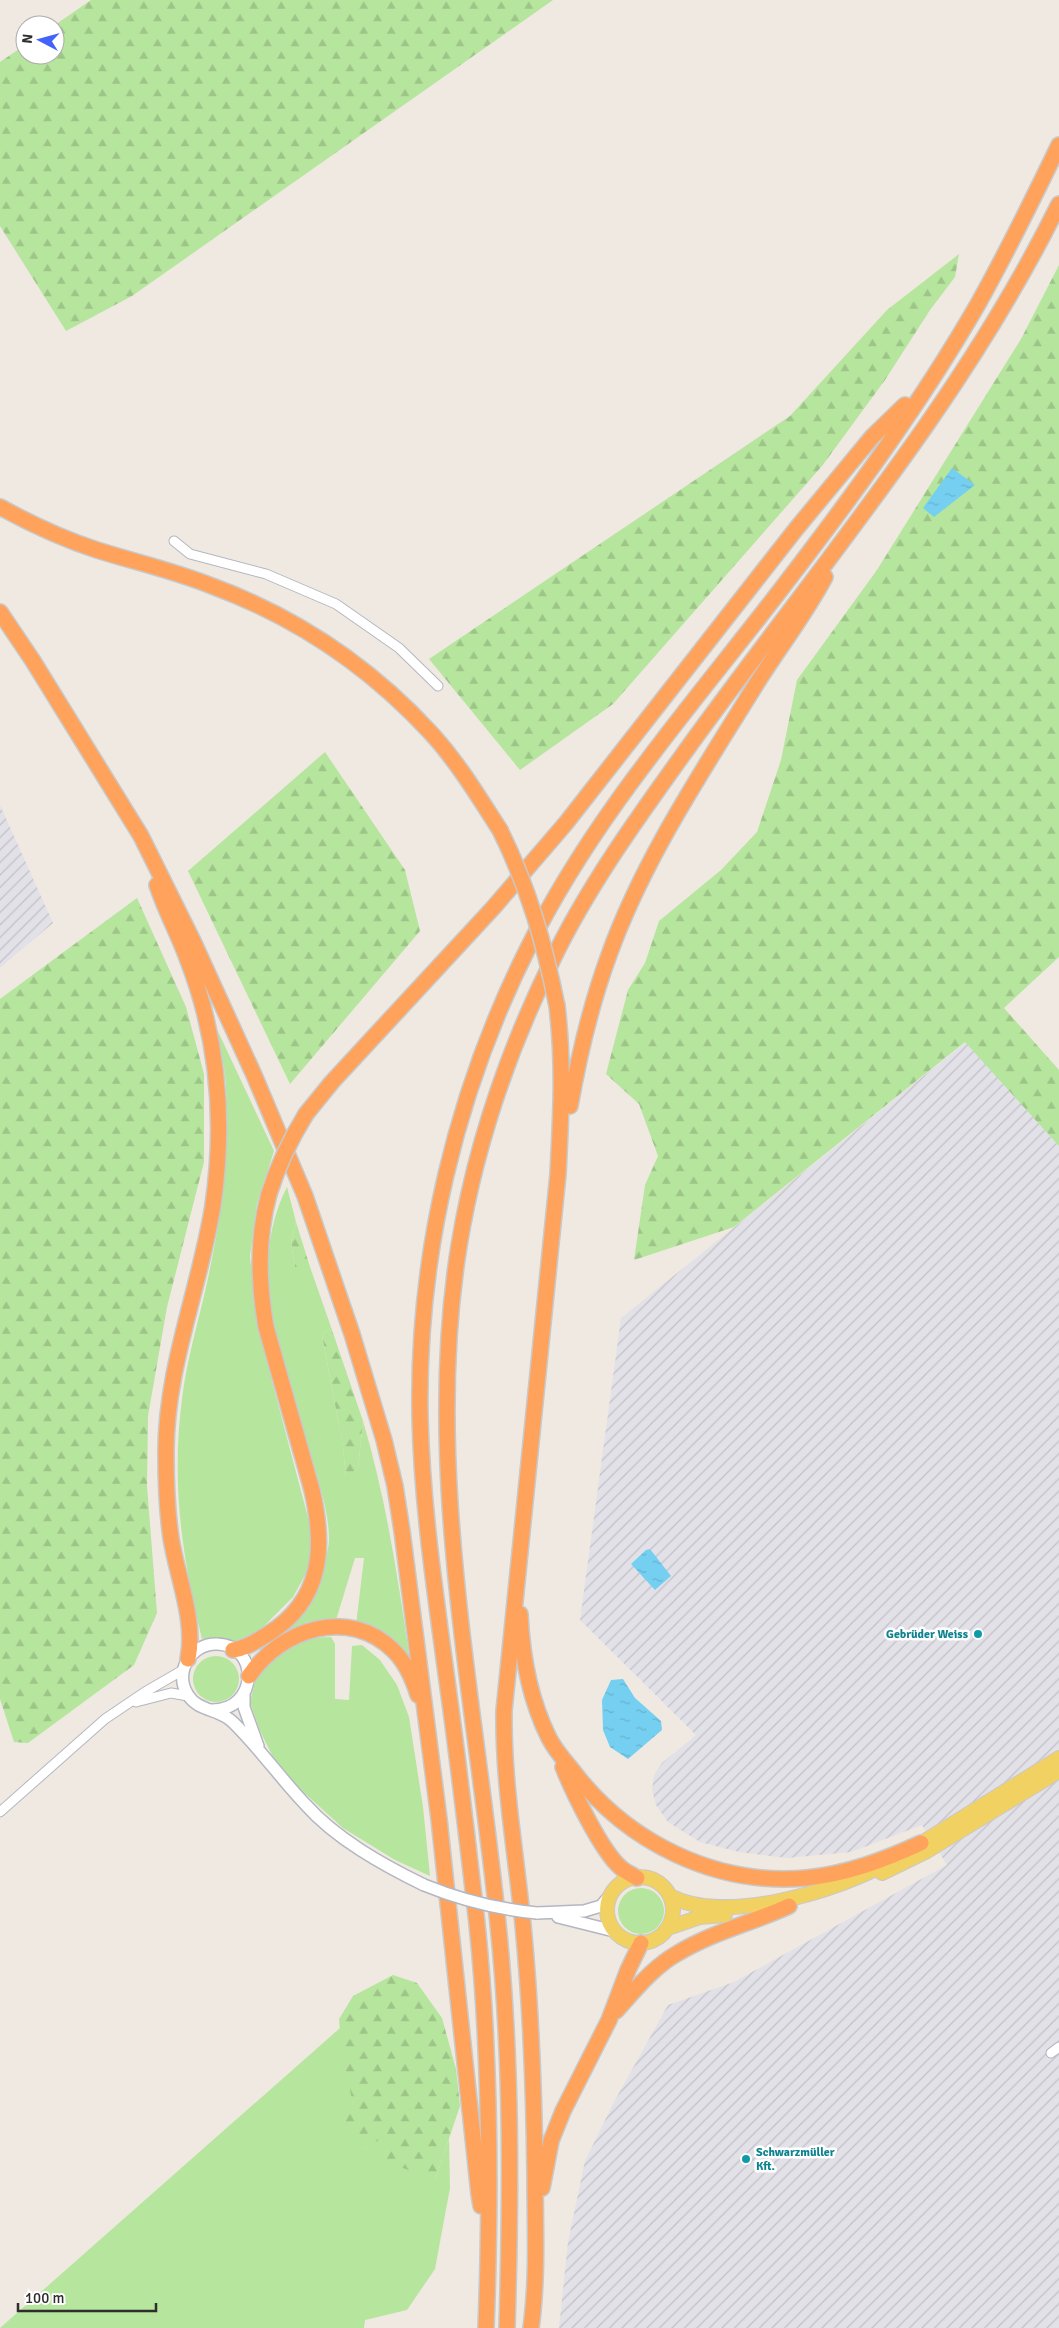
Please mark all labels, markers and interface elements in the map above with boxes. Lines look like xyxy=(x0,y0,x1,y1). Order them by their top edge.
north arrow xyxy=(15,15,65,65)
text: N xyxy=(19,33,37,44)
place label: Gebrüder Weiss xyxy=(886,1627,969,1642)
marker: Gebrüder Weiss xyxy=(972,1628,984,1640)
place label: Schwarzmüller Kft. xyxy=(756,2145,835,2174)
marker: Schwarzmüller Kft. xyxy=(740,2153,752,2165)
scale bar xyxy=(18,2280,155,2312)
text: 100 m xyxy=(25,2289,65,2307)

